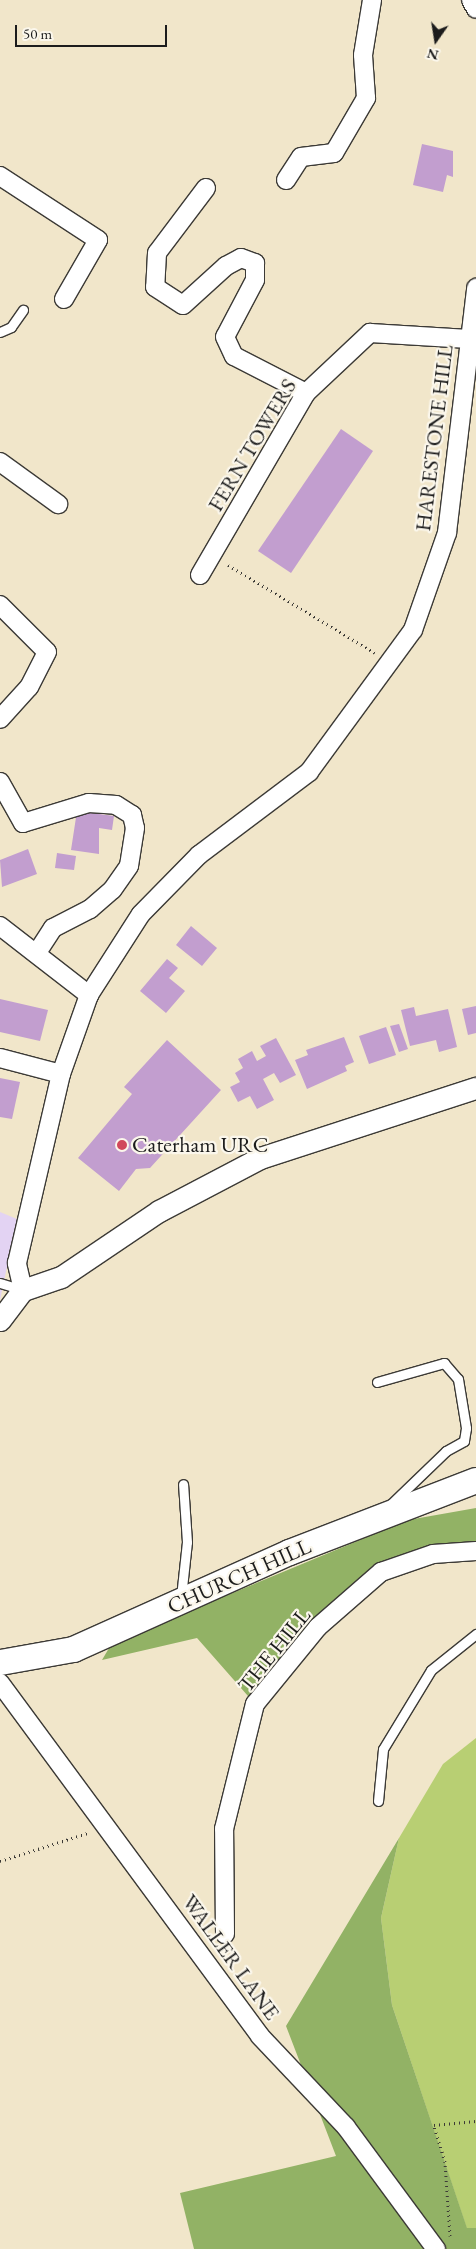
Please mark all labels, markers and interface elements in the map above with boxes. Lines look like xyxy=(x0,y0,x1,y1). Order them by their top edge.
scale bar xyxy=(18,15,170,47)
north arrow xyxy=(411,15,461,65)
text: 50 m xyxy=(23,24,52,43)
text: N xyxy=(425,45,440,65)
street label: HARESTONE HILL xyxy=(409,343,459,533)
street label: FERN TOWERS xyxy=(202,374,302,516)
place label: Caterham URC xyxy=(132,1132,268,1158)
marker: Caterham URC xyxy=(116,1139,128,1151)
street label: CHURCH HILL xyxy=(163,1533,315,1619)
street label: THE HILL xyxy=(232,1603,316,1697)
street label: WALLER LANE xyxy=(177,1889,285,2025)

